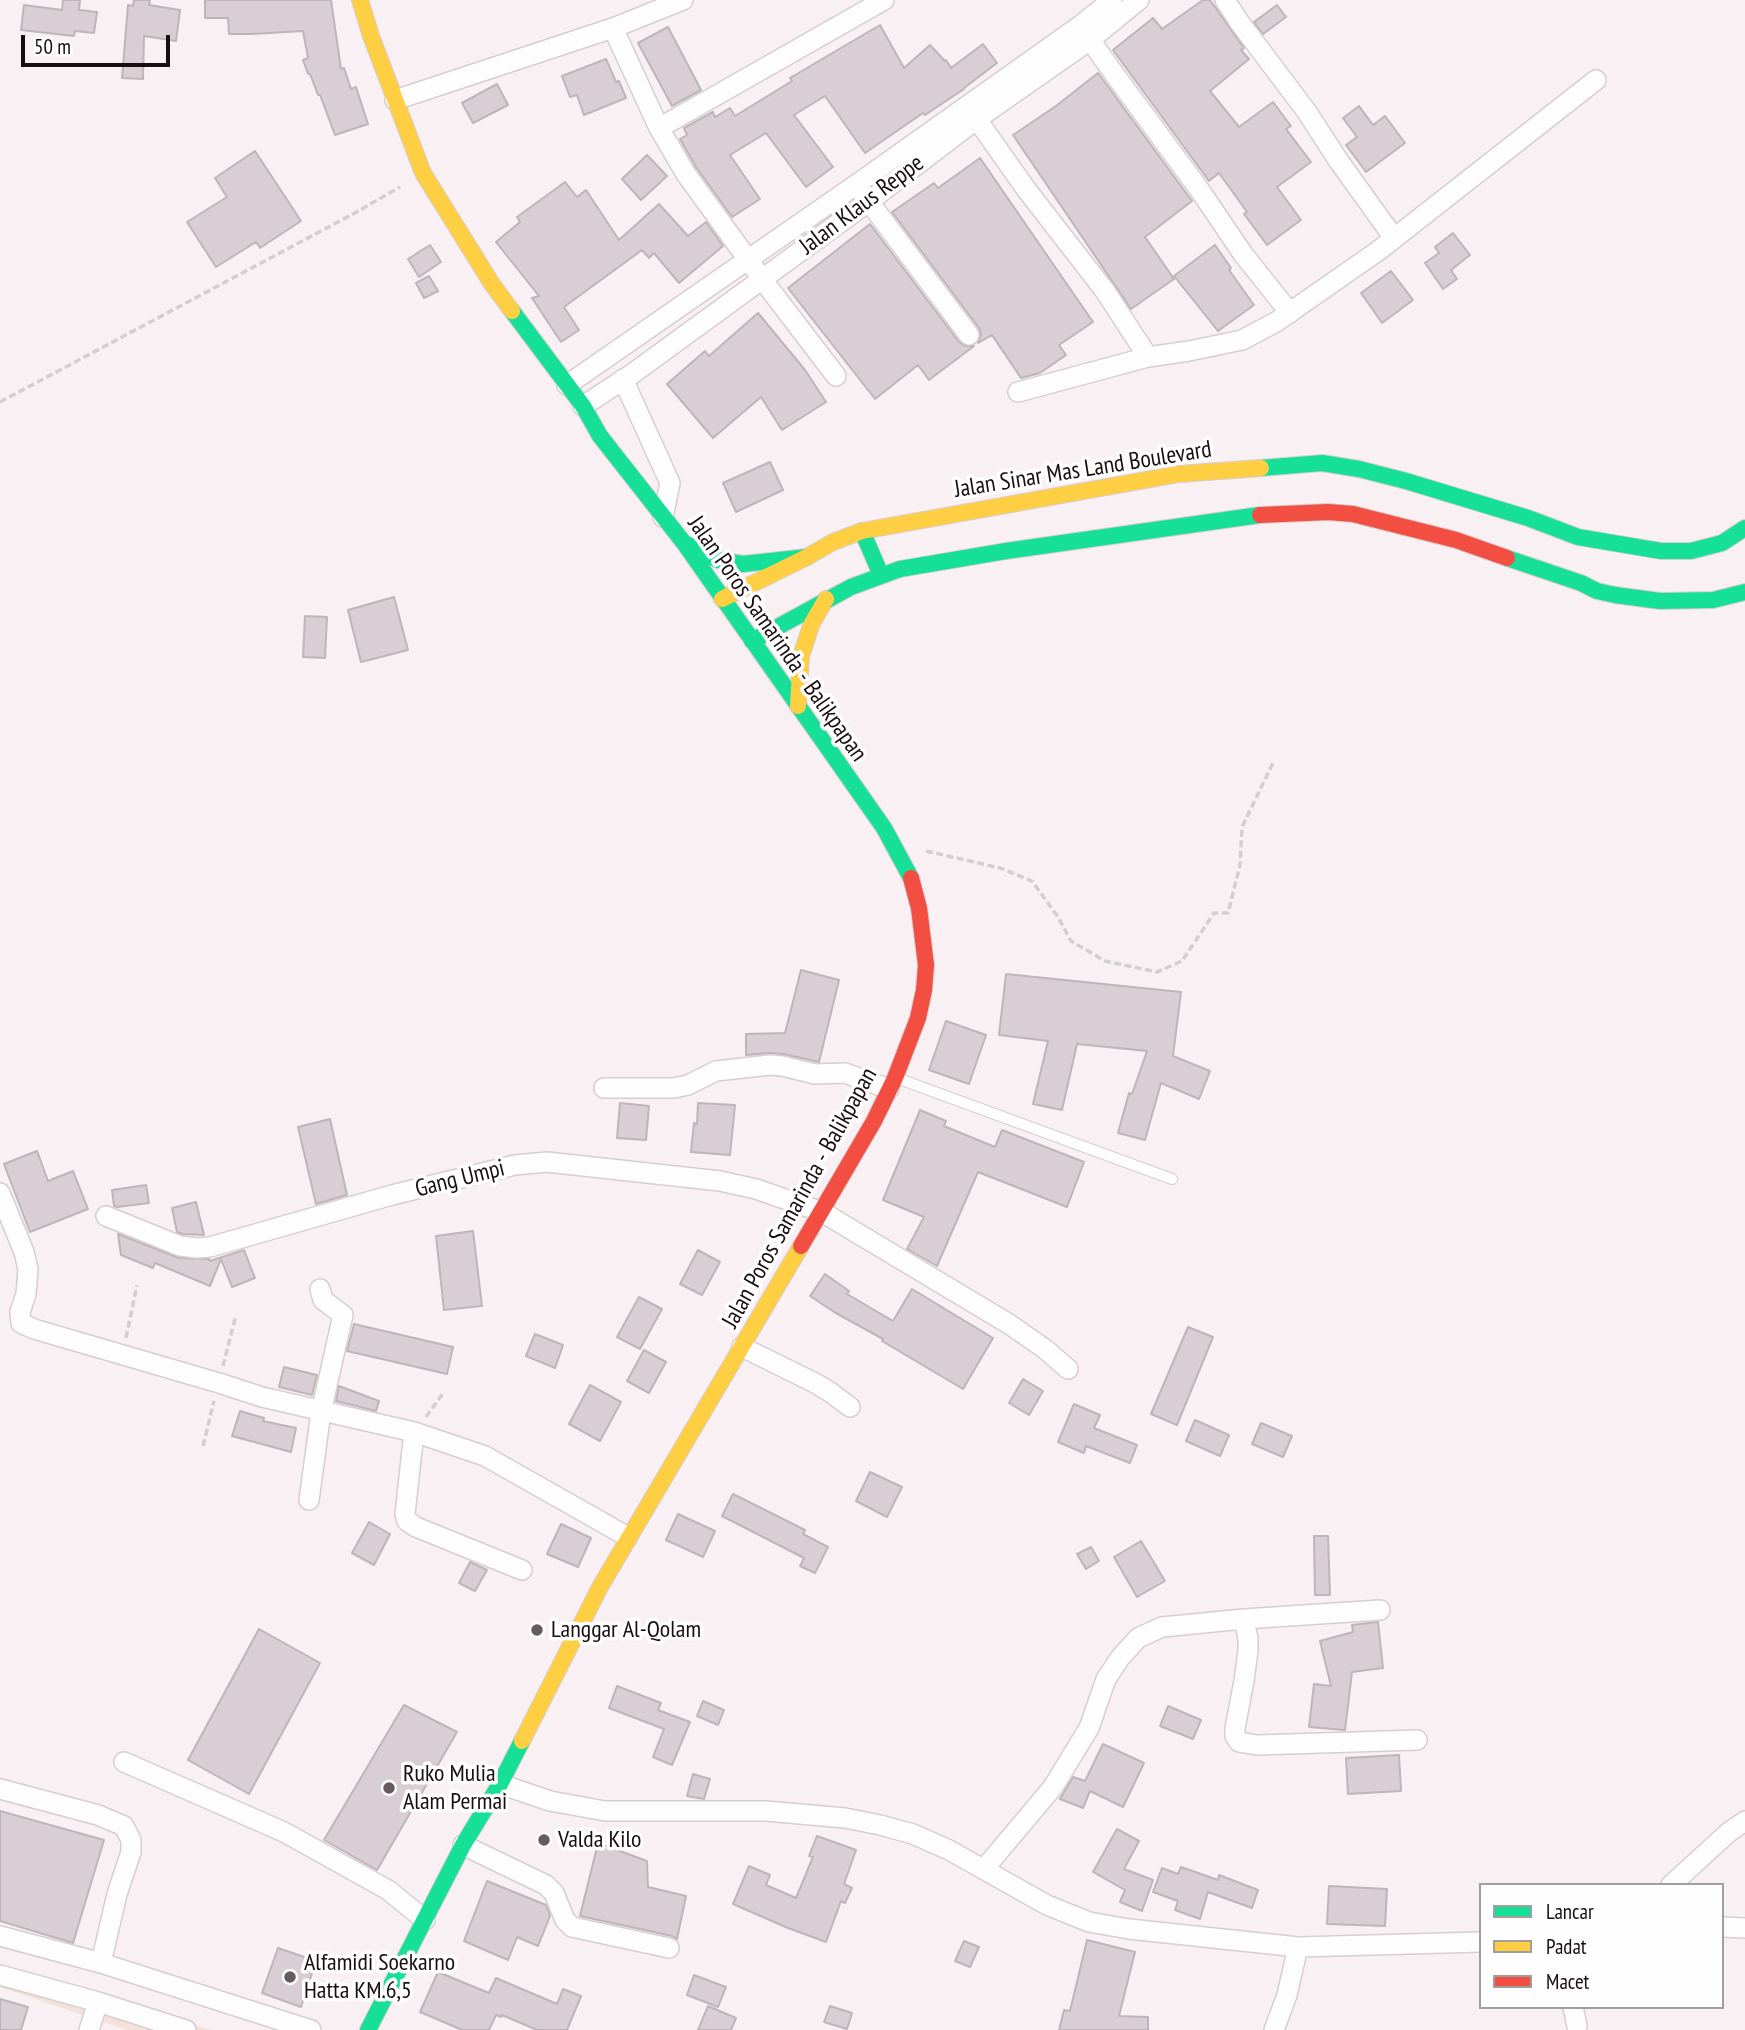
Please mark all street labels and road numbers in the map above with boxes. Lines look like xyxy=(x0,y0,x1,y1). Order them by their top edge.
street label: Jalan Klaus Reppe xyxy=(794,149,930,261)
street label: Jalan Sinar Mas Land Boulevard xyxy=(952,435,1214,505)
street label: Jalan Poros Samarinda - Balikpapan xyxy=(681,511,873,767)
street label: Jalan Poros Samarinda - Balikpapan xyxy=(716,1063,884,1333)
street label: Gang Umpi xyxy=(412,1154,508,1204)

